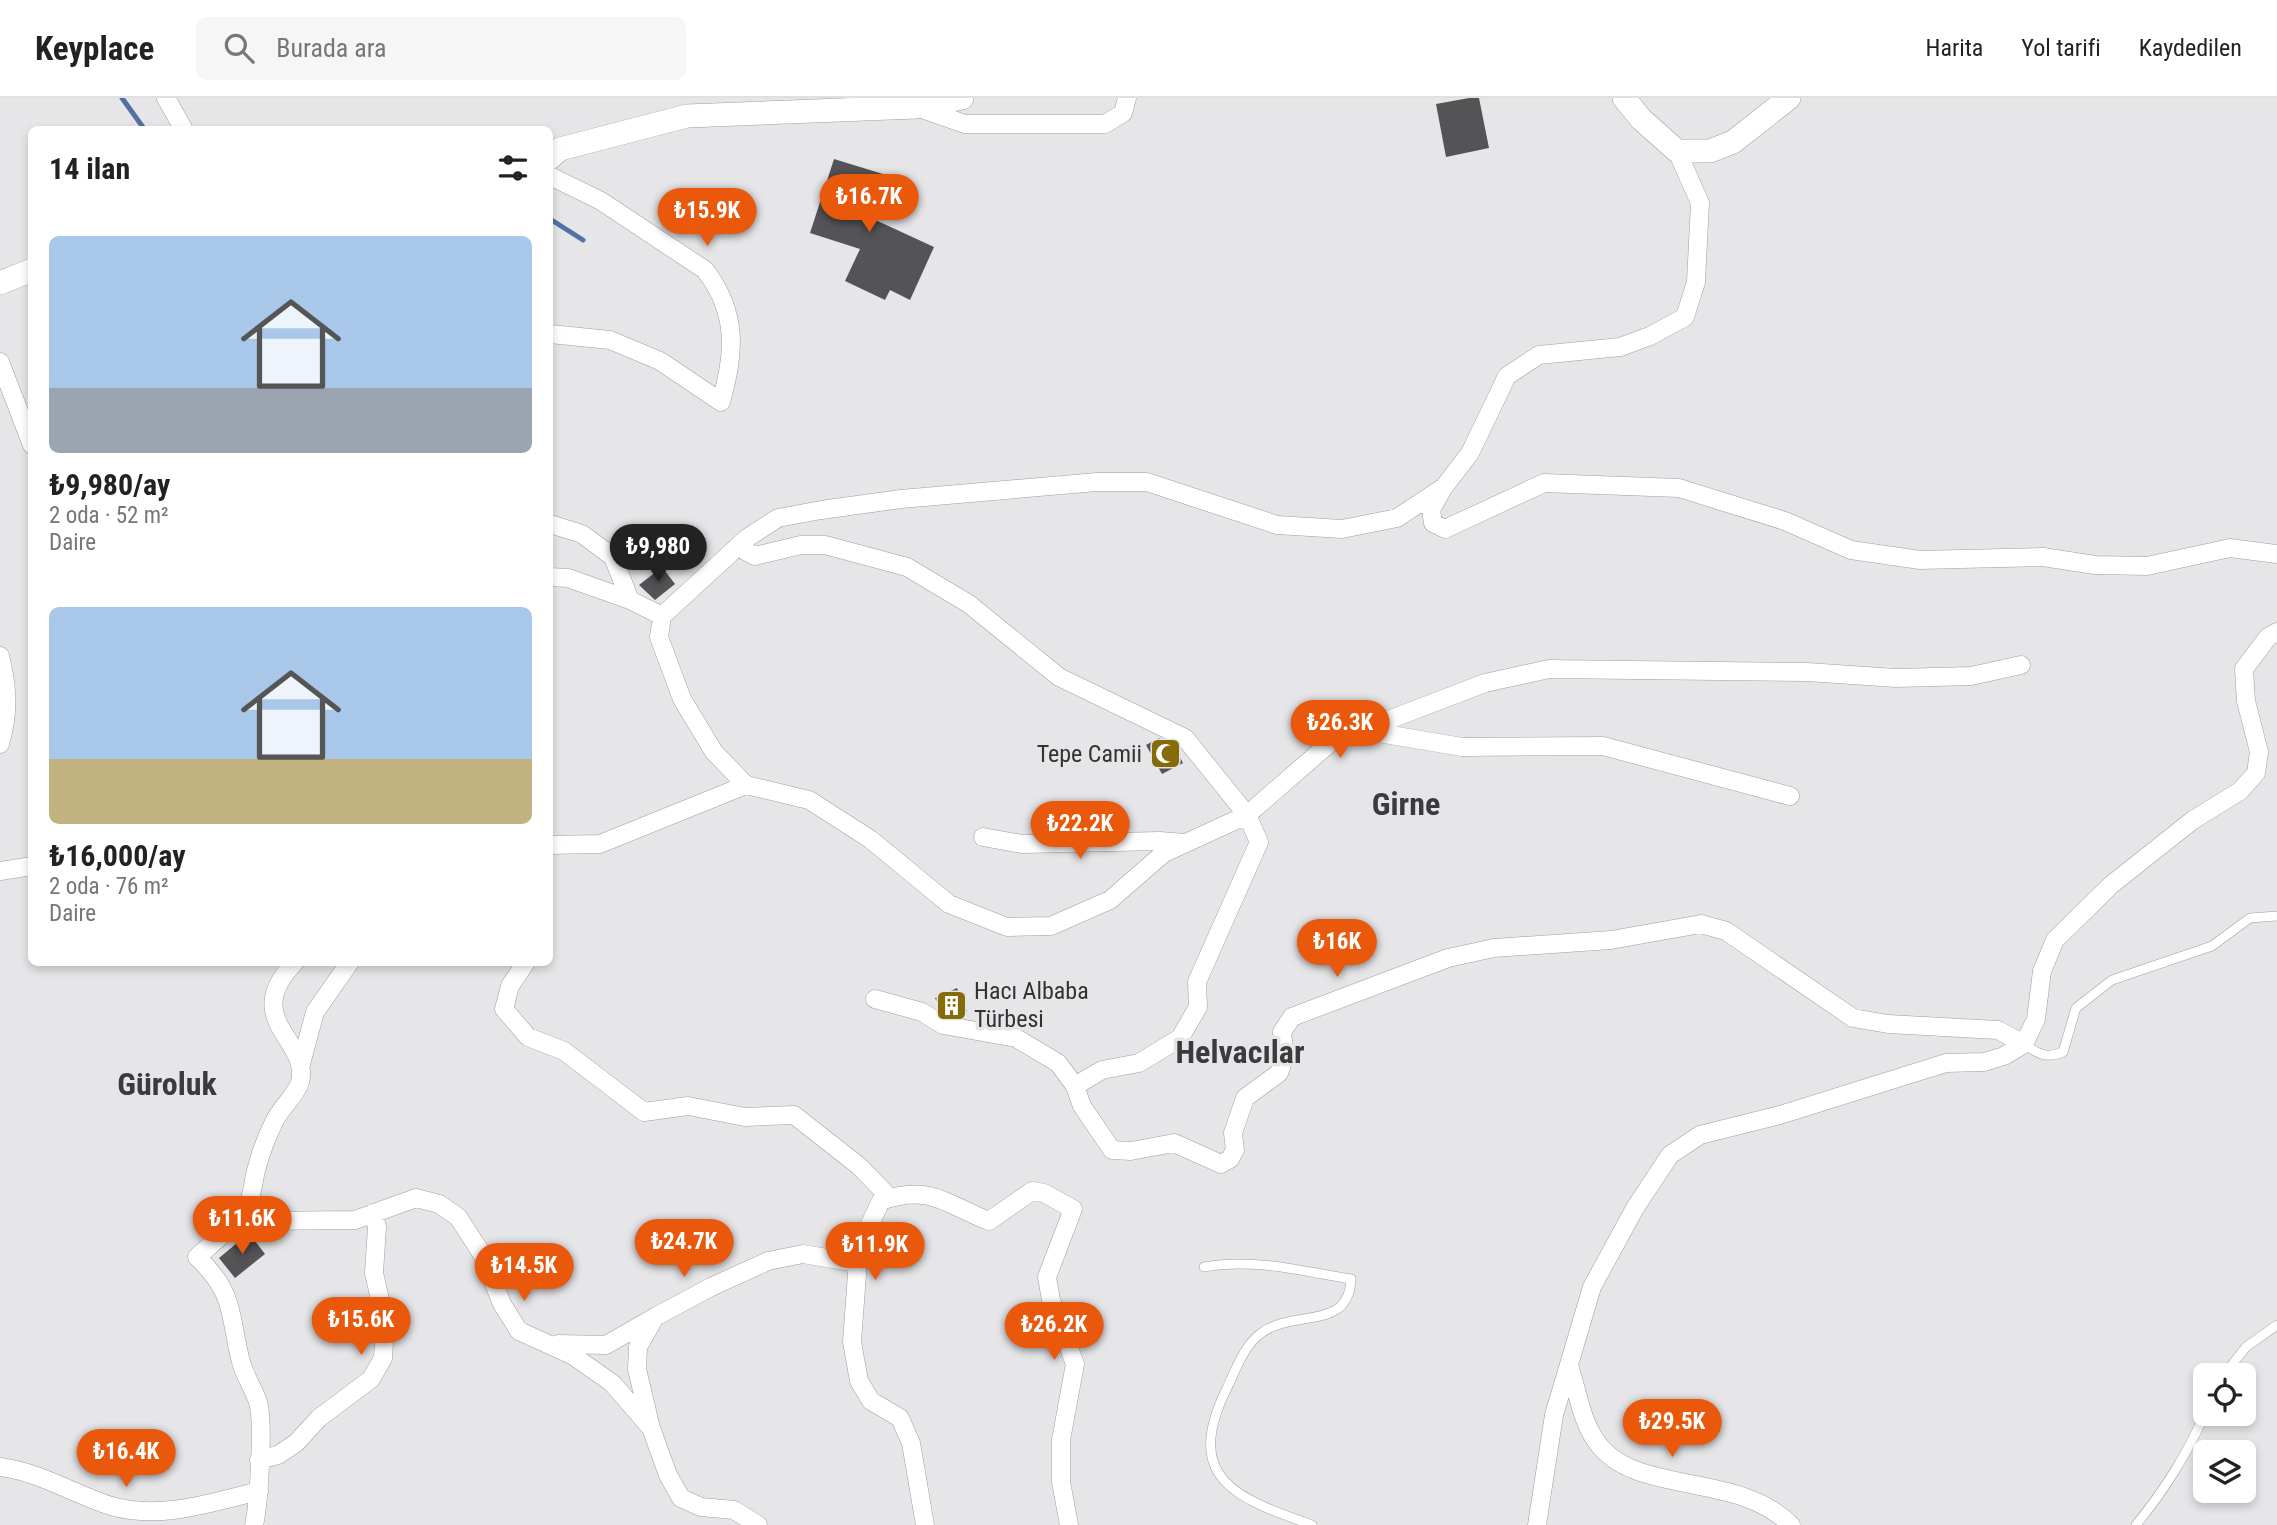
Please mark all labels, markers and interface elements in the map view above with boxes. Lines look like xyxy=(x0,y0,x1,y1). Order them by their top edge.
search box xyxy=(196,17,686,80)
text: Keyplace xyxy=(35,29,154,68)
icon: search xyxy=(220,29,258,67)
text: Burada ara xyxy=(276,33,387,63)
text: Harita xyxy=(1926,34,1983,62)
text: Yol tarifi xyxy=(2021,34,2101,62)
text: Kaydedilen xyxy=(2139,34,2242,62)
icon: filters xyxy=(494,149,532,187)
text: 14 ilan xyxy=(49,151,130,186)
pin: ₺16.7K xyxy=(812,174,926,234)
text: ₺16.7K xyxy=(836,183,902,210)
pin: ₺15.9K xyxy=(650,188,764,248)
text: ₺15.9K xyxy=(674,197,740,224)
icon: home xyxy=(228,281,354,407)
text: ₺9,980/ay xyxy=(49,467,170,502)
text: 2 oda · 52 m² xyxy=(49,502,169,529)
pin: ₺9,980 xyxy=(601,524,715,584)
text: Daire xyxy=(49,529,96,556)
text: ₺9,980 xyxy=(626,533,690,560)
icon: home xyxy=(228,652,354,778)
pin: ₺26.3K xyxy=(1283,700,1397,760)
text: ₺26.3K xyxy=(1307,709,1373,736)
mosque icon: Tepe Camii xyxy=(1148,737,1182,771)
place label: Tepe Camii xyxy=(1037,740,1142,768)
district label: Girne xyxy=(1372,785,1440,823)
pin: ₺22.2K xyxy=(1023,802,1137,861)
text: ₺22.2K xyxy=(1047,810,1113,837)
text: ₺16,000/ay xyxy=(49,838,186,873)
text: 2 oda · 76 m² xyxy=(49,873,169,900)
text: Daire xyxy=(49,900,96,927)
pin: ₺16K xyxy=(1296,920,1378,979)
text: ₺16K xyxy=(1313,928,1361,955)
place label: Hacı Albaba Türbesi xyxy=(974,977,1089,1033)
building icon: Hacı Albaba Türbesi xyxy=(934,988,968,1022)
district label: Helvacılar xyxy=(1175,1033,1305,1071)
district label: Güroluk xyxy=(117,1065,217,1103)
pin: ₺11.6K xyxy=(185,1196,299,1256)
text: ₺11.6K xyxy=(209,1205,275,1232)
pin: ₺24.7K xyxy=(627,1220,741,1279)
pin: ₺11.9K xyxy=(818,1222,932,1282)
text: ₺24.7K xyxy=(651,1228,717,1255)
text: ₺11.9K xyxy=(842,1231,908,1258)
pin: ₺14.5K xyxy=(467,1244,581,1303)
text: ₺14.5K xyxy=(491,1252,557,1279)
pin: ₺15.6K xyxy=(304,1298,418,1357)
pin: ₺26.2K xyxy=(997,1302,1111,1362)
text: ₺15.6K xyxy=(328,1306,394,1333)
text: ₺26.2K xyxy=(1021,1311,1087,1338)
map controls xyxy=(2193,1363,2256,1503)
button: locate xyxy=(2193,1363,2256,1426)
pin: ₺29.5K xyxy=(1615,1400,1729,1459)
text: ₺29.5K xyxy=(1639,1408,1705,1435)
pin: ₺16.4K xyxy=(69,1430,183,1489)
text: ₺16.4K xyxy=(93,1438,159,1465)
button: layers xyxy=(2193,1440,2256,1503)

